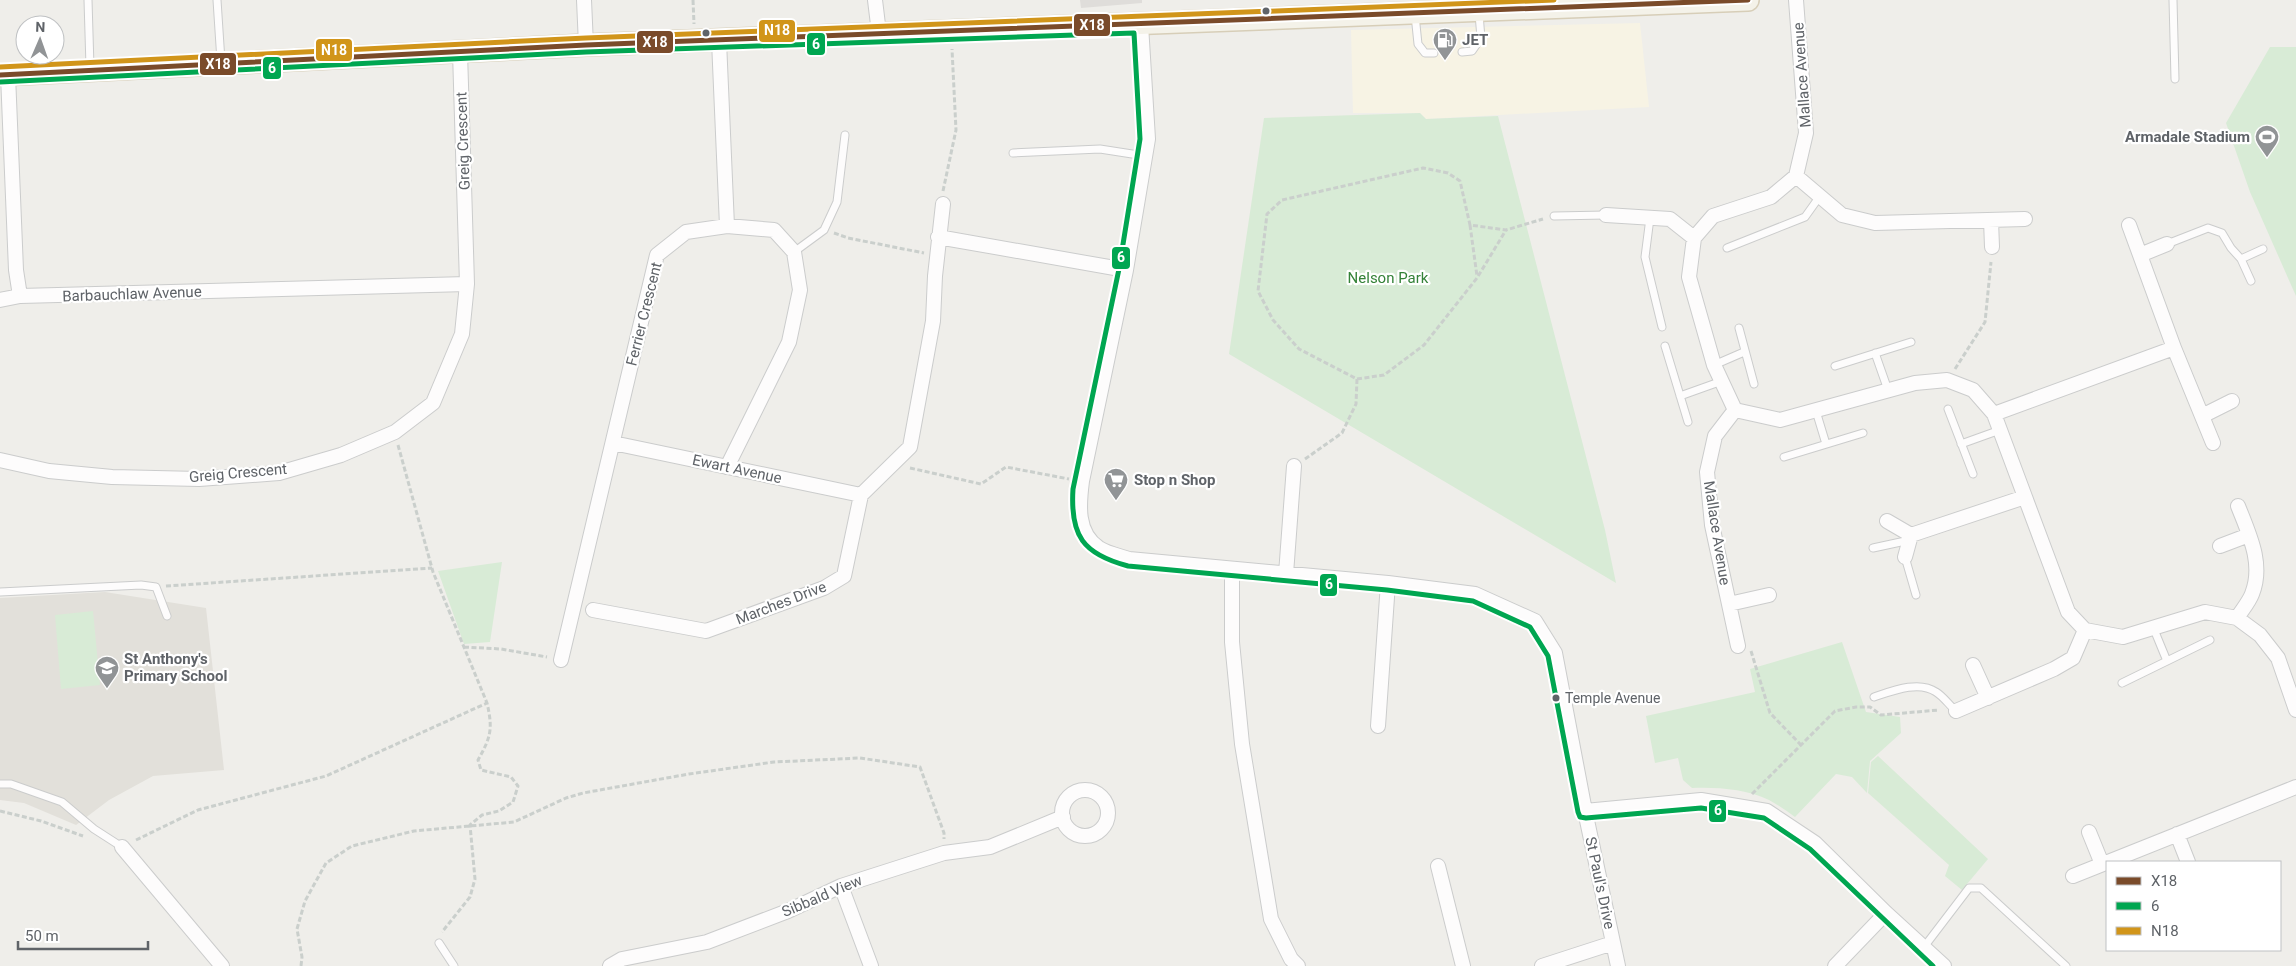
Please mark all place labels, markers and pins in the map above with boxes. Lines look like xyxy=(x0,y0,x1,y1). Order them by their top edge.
unlabelled marker xyxy=(1261,6,1271,16)
fuel station icon: JET xyxy=(1432,27,1458,61)
unlabelled marker xyxy=(701,28,711,38)
place label: JET xyxy=(1462,31,1488,49)
sports icon: Armadale Stadium xyxy=(2254,124,2280,158)
place label: Armadale Stadium xyxy=(2125,128,2250,146)
supermarket icon: Stop n Shop xyxy=(1103,467,1129,501)
place label: Stop n Shop xyxy=(1134,471,1215,489)
place label: St Anthony's Primary School xyxy=(124,650,227,685)
school or university icon: St Anthony's Primary School xyxy=(94,655,120,689)
place label: Temple Avenue xyxy=(1565,690,1660,706)
marker: Temple Avenue xyxy=(1551,693,1561,703)

